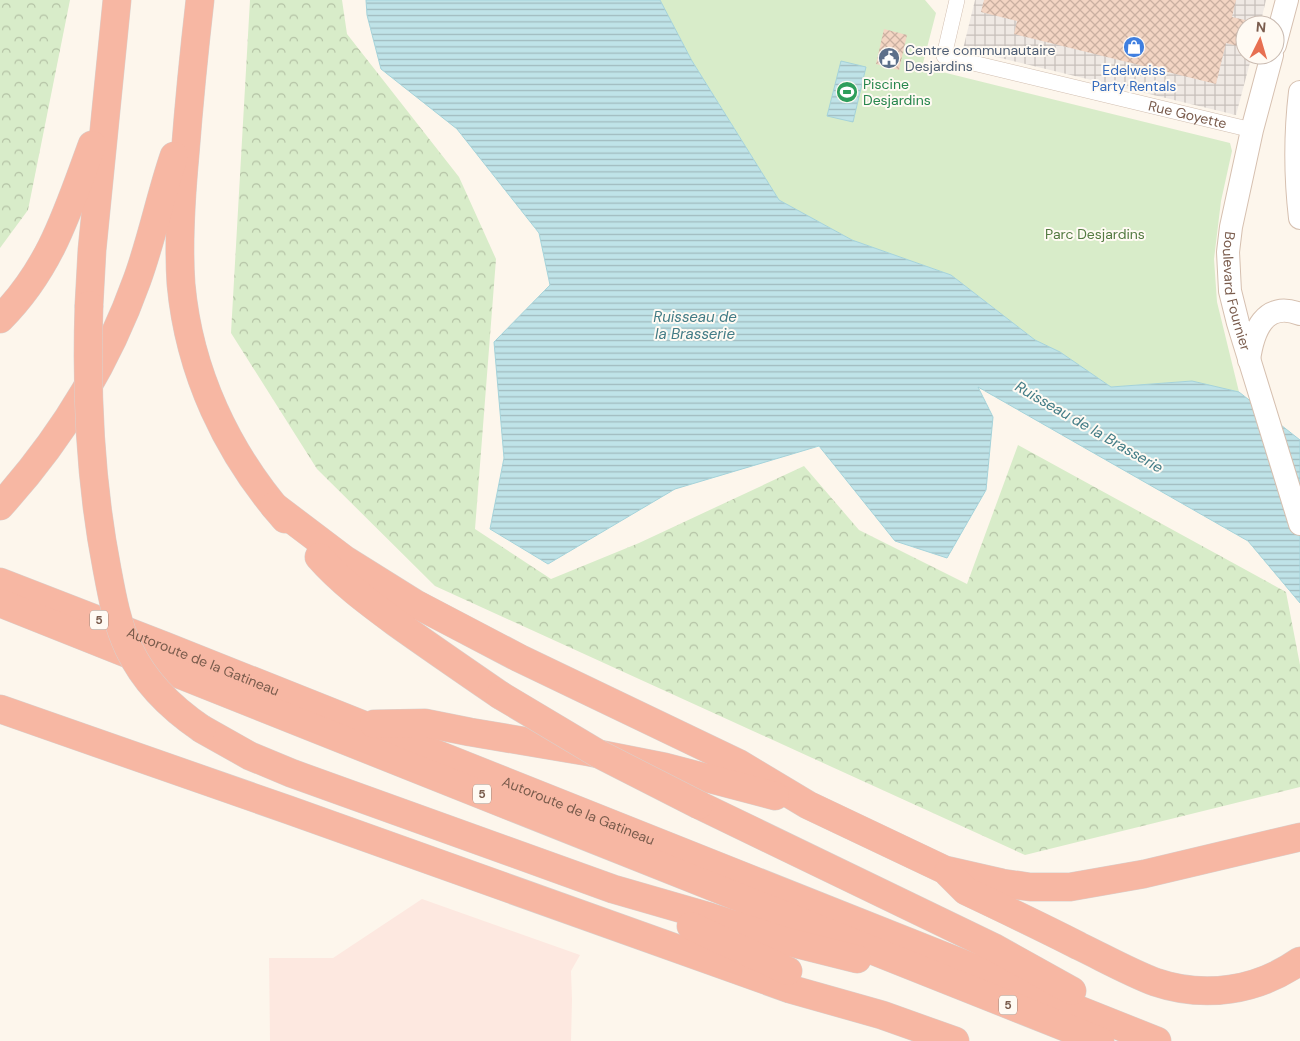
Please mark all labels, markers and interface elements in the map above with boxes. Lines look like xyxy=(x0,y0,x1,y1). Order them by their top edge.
north arrow xyxy=(1235,15,1285,65)
text: N xyxy=(1255,18,1267,36)
shop icon: Edelweiss Party Rentals xyxy=(1122,35,1146,59)
place label: Centre communautaire Desjardins xyxy=(905,41,1055,75)
public building icon: Centre communautaire Desjardins xyxy=(877,46,901,70)
place label: Edelweiss Party Rentals xyxy=(1092,61,1176,95)
place label: Piscine Desjardins xyxy=(863,75,931,109)
sports icon: Piscine Desjardins xyxy=(835,80,859,104)
street label: Rue Goyette xyxy=(1147,96,1229,133)
park label: Parc Desjardins xyxy=(1045,225,1145,243)
street label: Boulevard Fournier xyxy=(1219,231,1255,353)
water label: Ruisseau de la Brasserie xyxy=(653,307,737,344)
water label: Ruisseau de la Brasserie xyxy=(1011,376,1167,478)
road number: 5 xyxy=(90,610,108,630)
street label: Autoroute de la Gatineau xyxy=(124,623,282,700)
street label: Autoroute de la Gatineau xyxy=(500,772,657,849)
road number: 5 xyxy=(473,784,491,804)
road number: 5 xyxy=(999,996,1017,1014)

